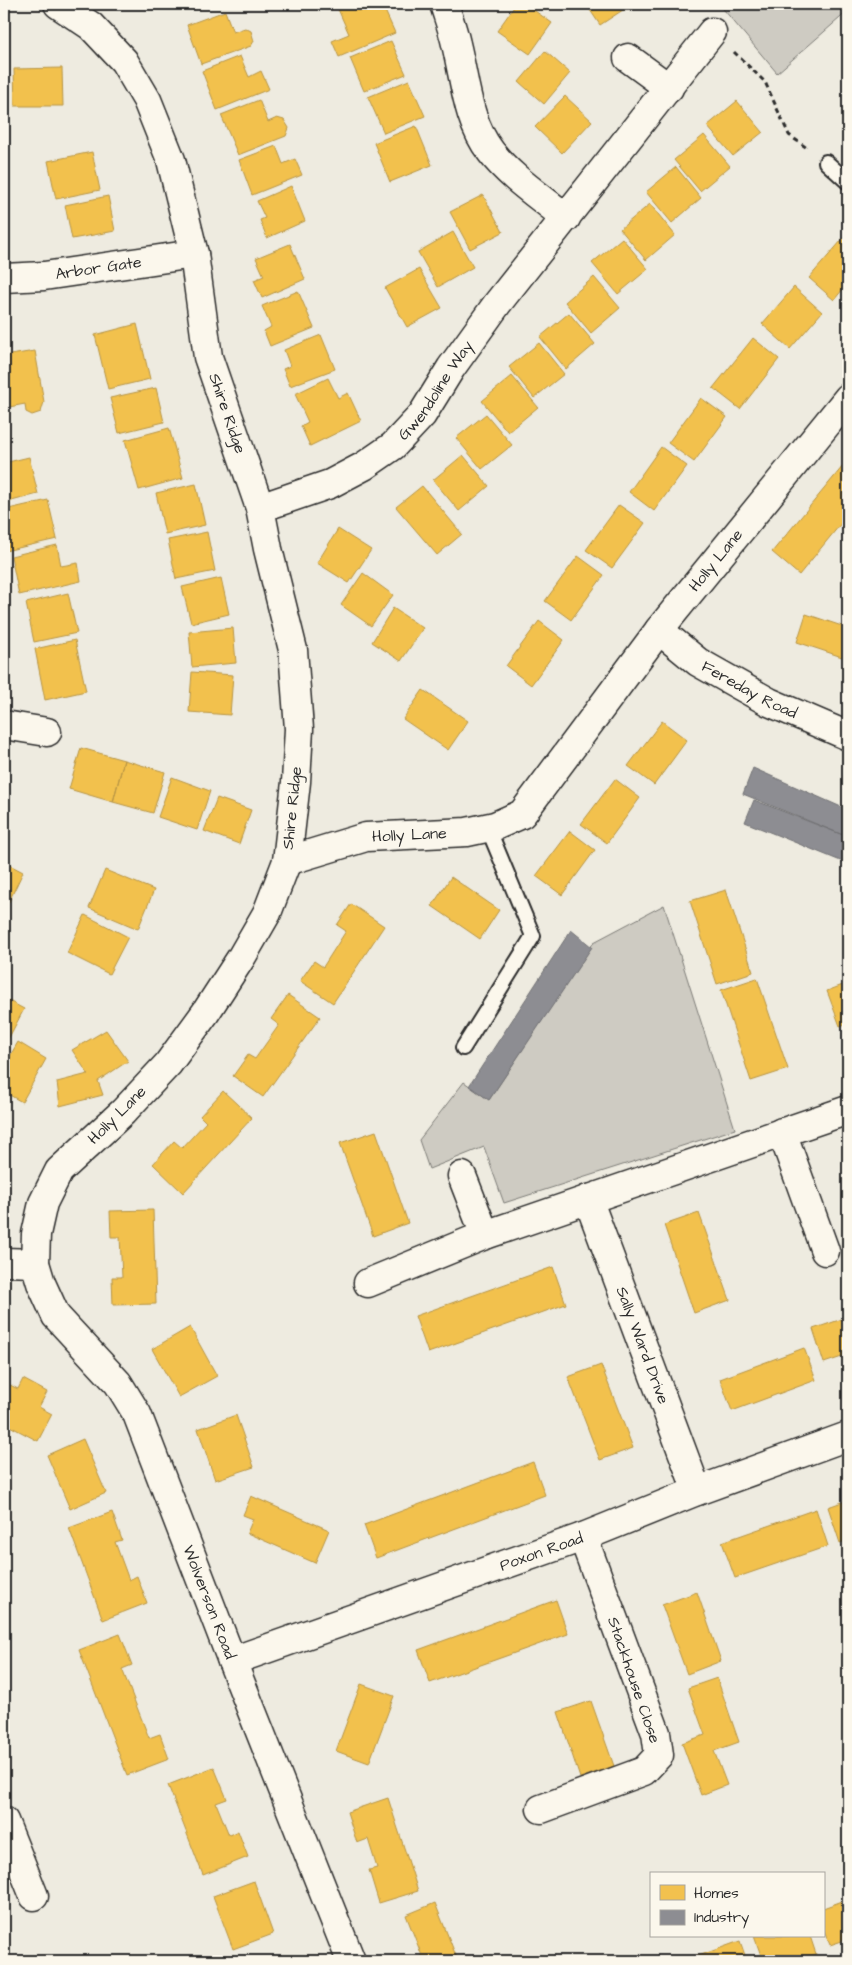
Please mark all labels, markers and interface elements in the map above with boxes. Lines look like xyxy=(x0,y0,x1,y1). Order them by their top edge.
street label: Arbor Gate xyxy=(54,251,143,285)
street label: Gwendoline Way xyxy=(393,336,479,445)
street label: Shire Ridge xyxy=(203,370,252,457)
street label: Holly Lane xyxy=(684,524,748,596)
street label: Fereday Road xyxy=(698,655,801,724)
street label: Shire Ridge xyxy=(277,765,308,851)
street label: Holly Lane xyxy=(371,822,448,848)
street label: Holly Lane xyxy=(83,1081,152,1150)
street label: Sally Ward Drive xyxy=(611,1283,675,1407)
street label: Poxon Road xyxy=(497,1527,586,1577)
street label: Wolverson Road xyxy=(177,1542,241,1662)
street label: Stackhouse Close xyxy=(602,1614,666,1747)
legend xyxy=(650,1872,824,1938)
text: Homes xyxy=(694,1883,739,1904)
text: Industry xyxy=(694,1907,749,1929)

